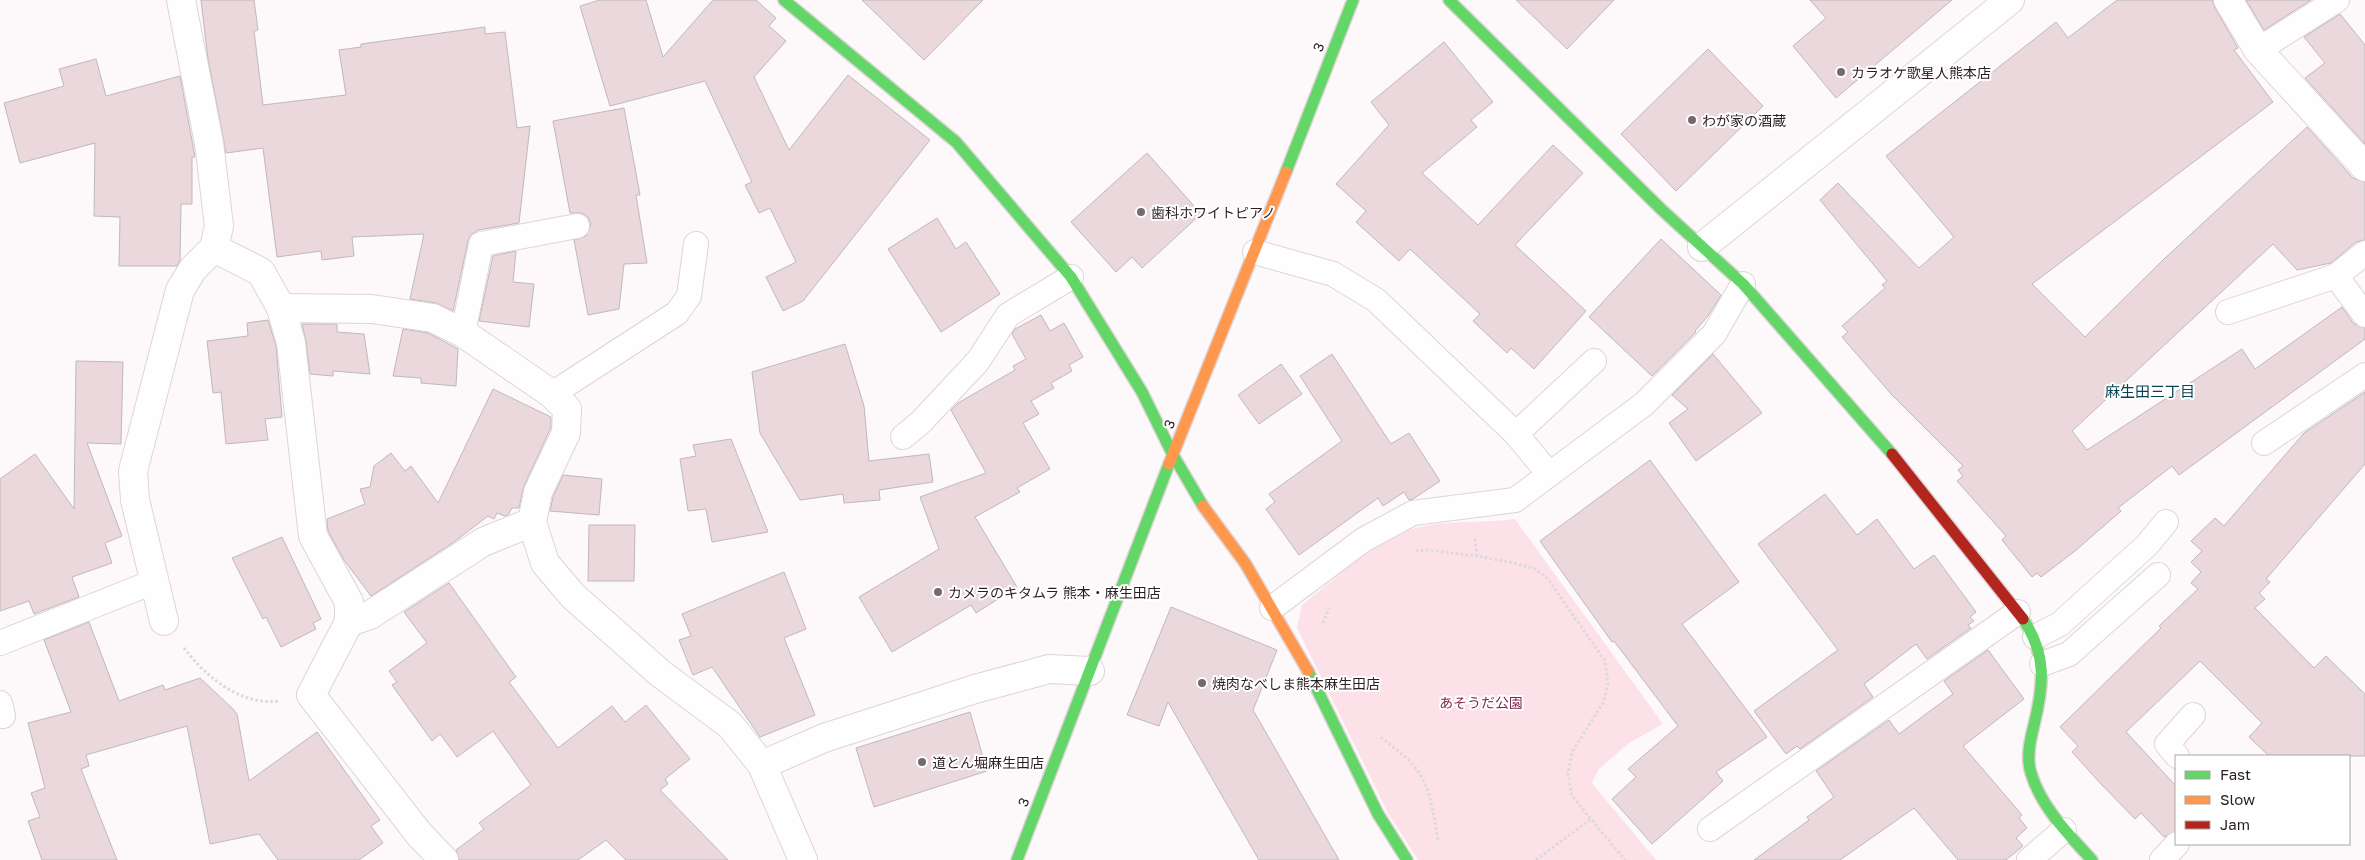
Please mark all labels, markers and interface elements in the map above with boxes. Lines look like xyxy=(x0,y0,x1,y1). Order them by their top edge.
street label: 3 xyxy=(1309,40,1327,54)
place label: カラオケ歌星人熊本店 xyxy=(1851,64,1991,81)
marker: カラオケ歌星人熊本店 xyxy=(1835,66,1847,78)
place label: わが家の酒蔵 xyxy=(1702,112,1786,129)
marker: わが家の酒蔵 xyxy=(1686,114,1698,126)
place label: 歯科ホワイトピアノ xyxy=(1151,204,1276,221)
marker: 歯科ホワイトピアノ xyxy=(1135,206,1147,218)
district label: 麻生田三丁目 xyxy=(2105,382,2195,400)
street label: 3 xyxy=(1160,417,1178,431)
place label: カメラのキタムラ 熊本・麻生田店 xyxy=(948,584,1161,601)
marker: カメラのキタムラ 熊本・麻生田店 xyxy=(932,586,944,598)
place label: 焼肉なべしま熊本麻生田店 xyxy=(1212,675,1380,692)
marker: 焼肉なべしま熊本麻生田店 xyxy=(1196,677,1208,689)
park label: あそうだ公園 xyxy=(1439,694,1523,711)
place label: 道とん堀麻生田店 xyxy=(932,754,1044,771)
legend xyxy=(2175,755,2350,845)
marker: 道とん堀麻生田店 xyxy=(916,756,928,768)
text: Fast xyxy=(2220,765,2251,783)
text: Slow xyxy=(2220,790,2255,808)
street label: 3 xyxy=(1014,795,1032,809)
text: Jam xyxy=(2220,815,2250,833)

